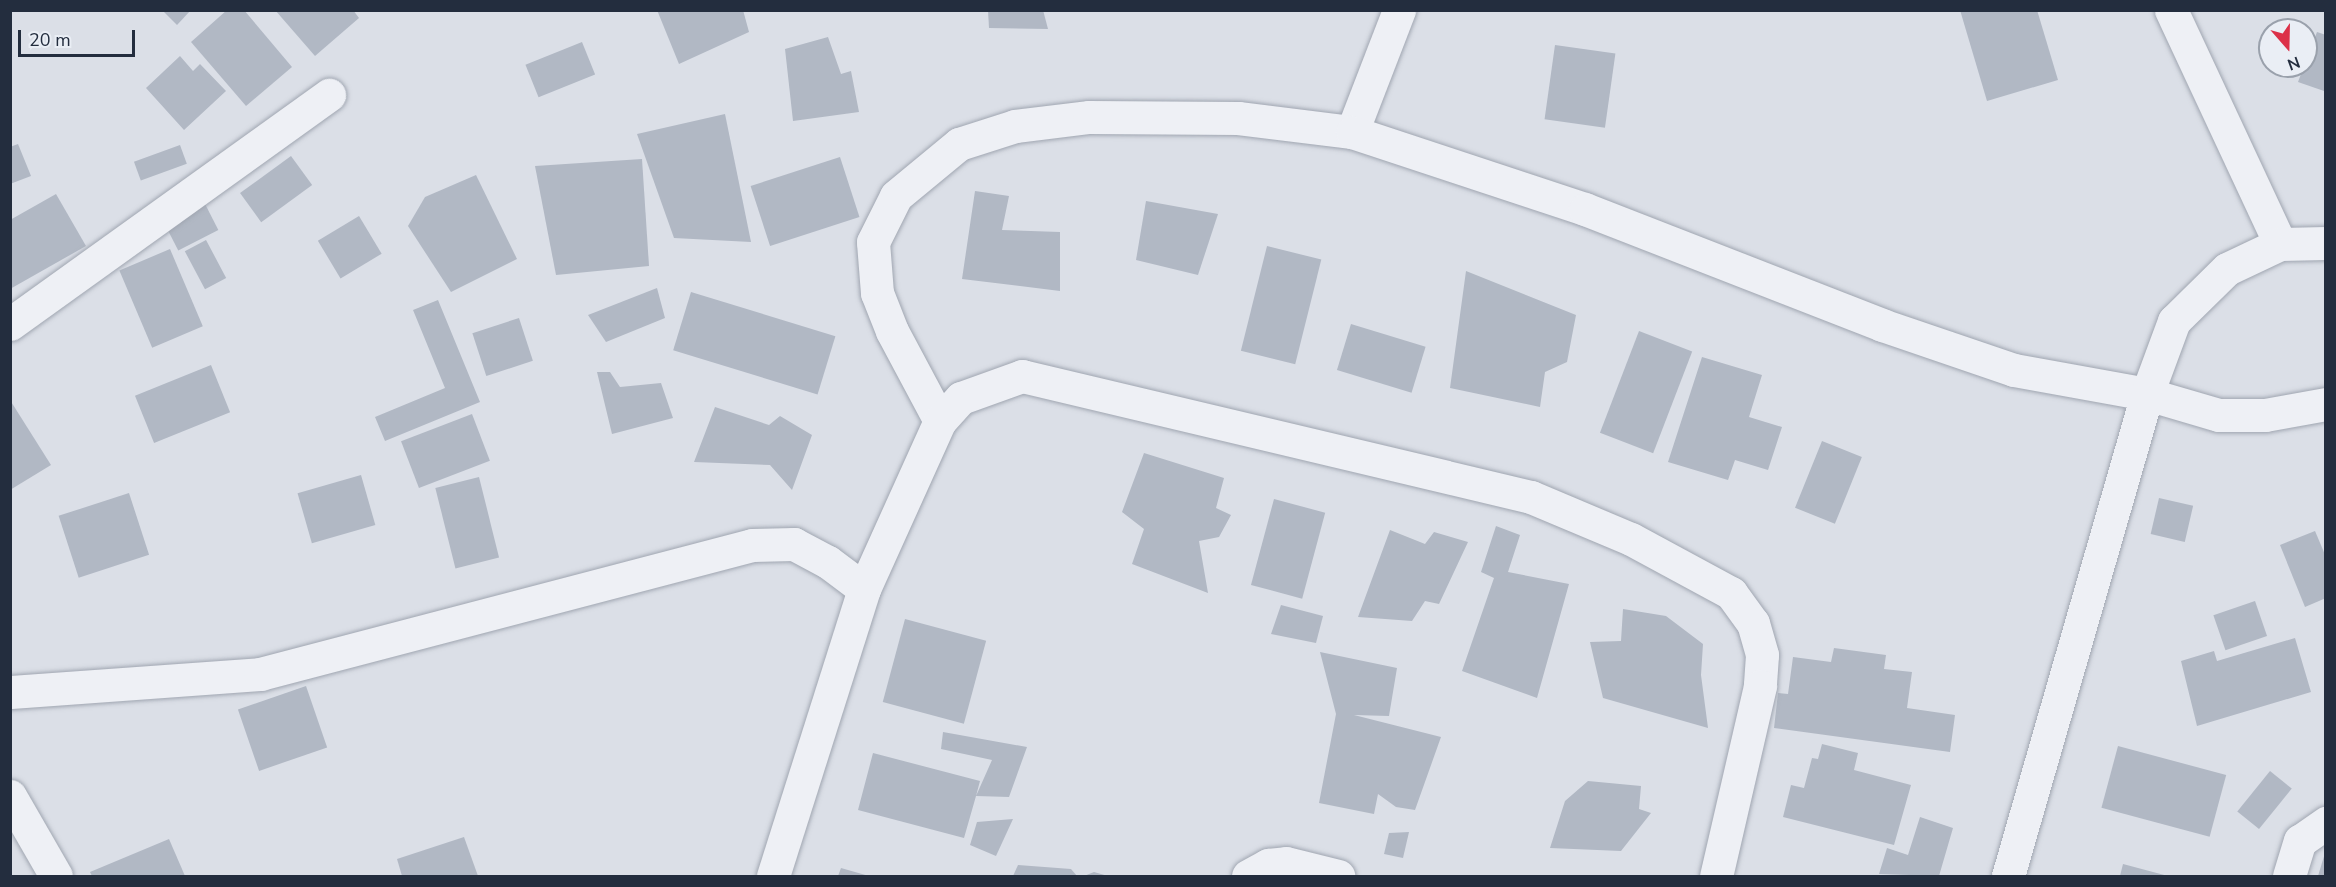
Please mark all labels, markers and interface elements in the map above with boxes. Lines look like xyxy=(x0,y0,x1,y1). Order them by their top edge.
scale bar xyxy=(21,18,138,56)
north arrow xyxy=(2258,18,2318,78)
text: 20 m xyxy=(29,28,71,52)
text: N xyxy=(2284,51,2303,75)

